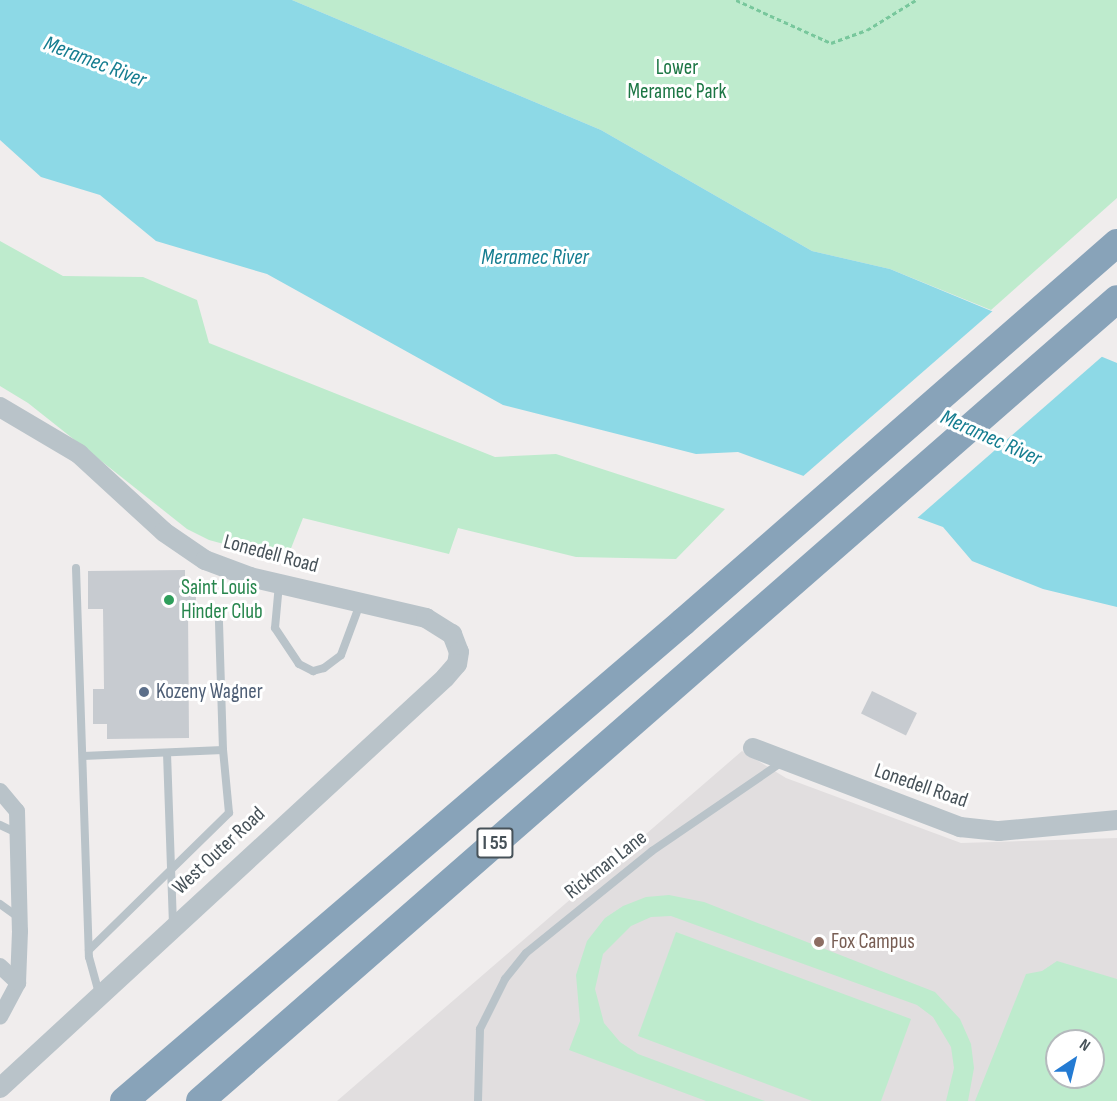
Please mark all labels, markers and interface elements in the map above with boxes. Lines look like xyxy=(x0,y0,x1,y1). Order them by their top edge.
water label: Meramec River xyxy=(40,30,150,94)
park label: Lower Meramec Park xyxy=(627,55,727,105)
water label: Meramec River xyxy=(481,245,589,271)
water label: Meramec River xyxy=(937,404,1045,472)
street label: Lonedell Road xyxy=(221,529,321,579)
place label: Saint Louis Hinder Club xyxy=(181,575,263,625)
marker: Saint Louis Hinder Club xyxy=(162,593,176,607)
place label: Kozeny Wagner xyxy=(156,679,263,705)
marker: Kozeny Wagner xyxy=(137,685,151,699)
street label: Lonedell Road xyxy=(871,758,971,814)
street label: West Outer Road xyxy=(168,802,270,900)
street label: Rickman Lane xyxy=(560,825,652,905)
road number: I 55 xyxy=(476,826,514,860)
place label: Fox Campus xyxy=(831,929,915,955)
marker: Fox Campus xyxy=(812,935,826,949)
north arrow xyxy=(1045,1029,1105,1089)
text: N xyxy=(1076,1035,1093,1056)

